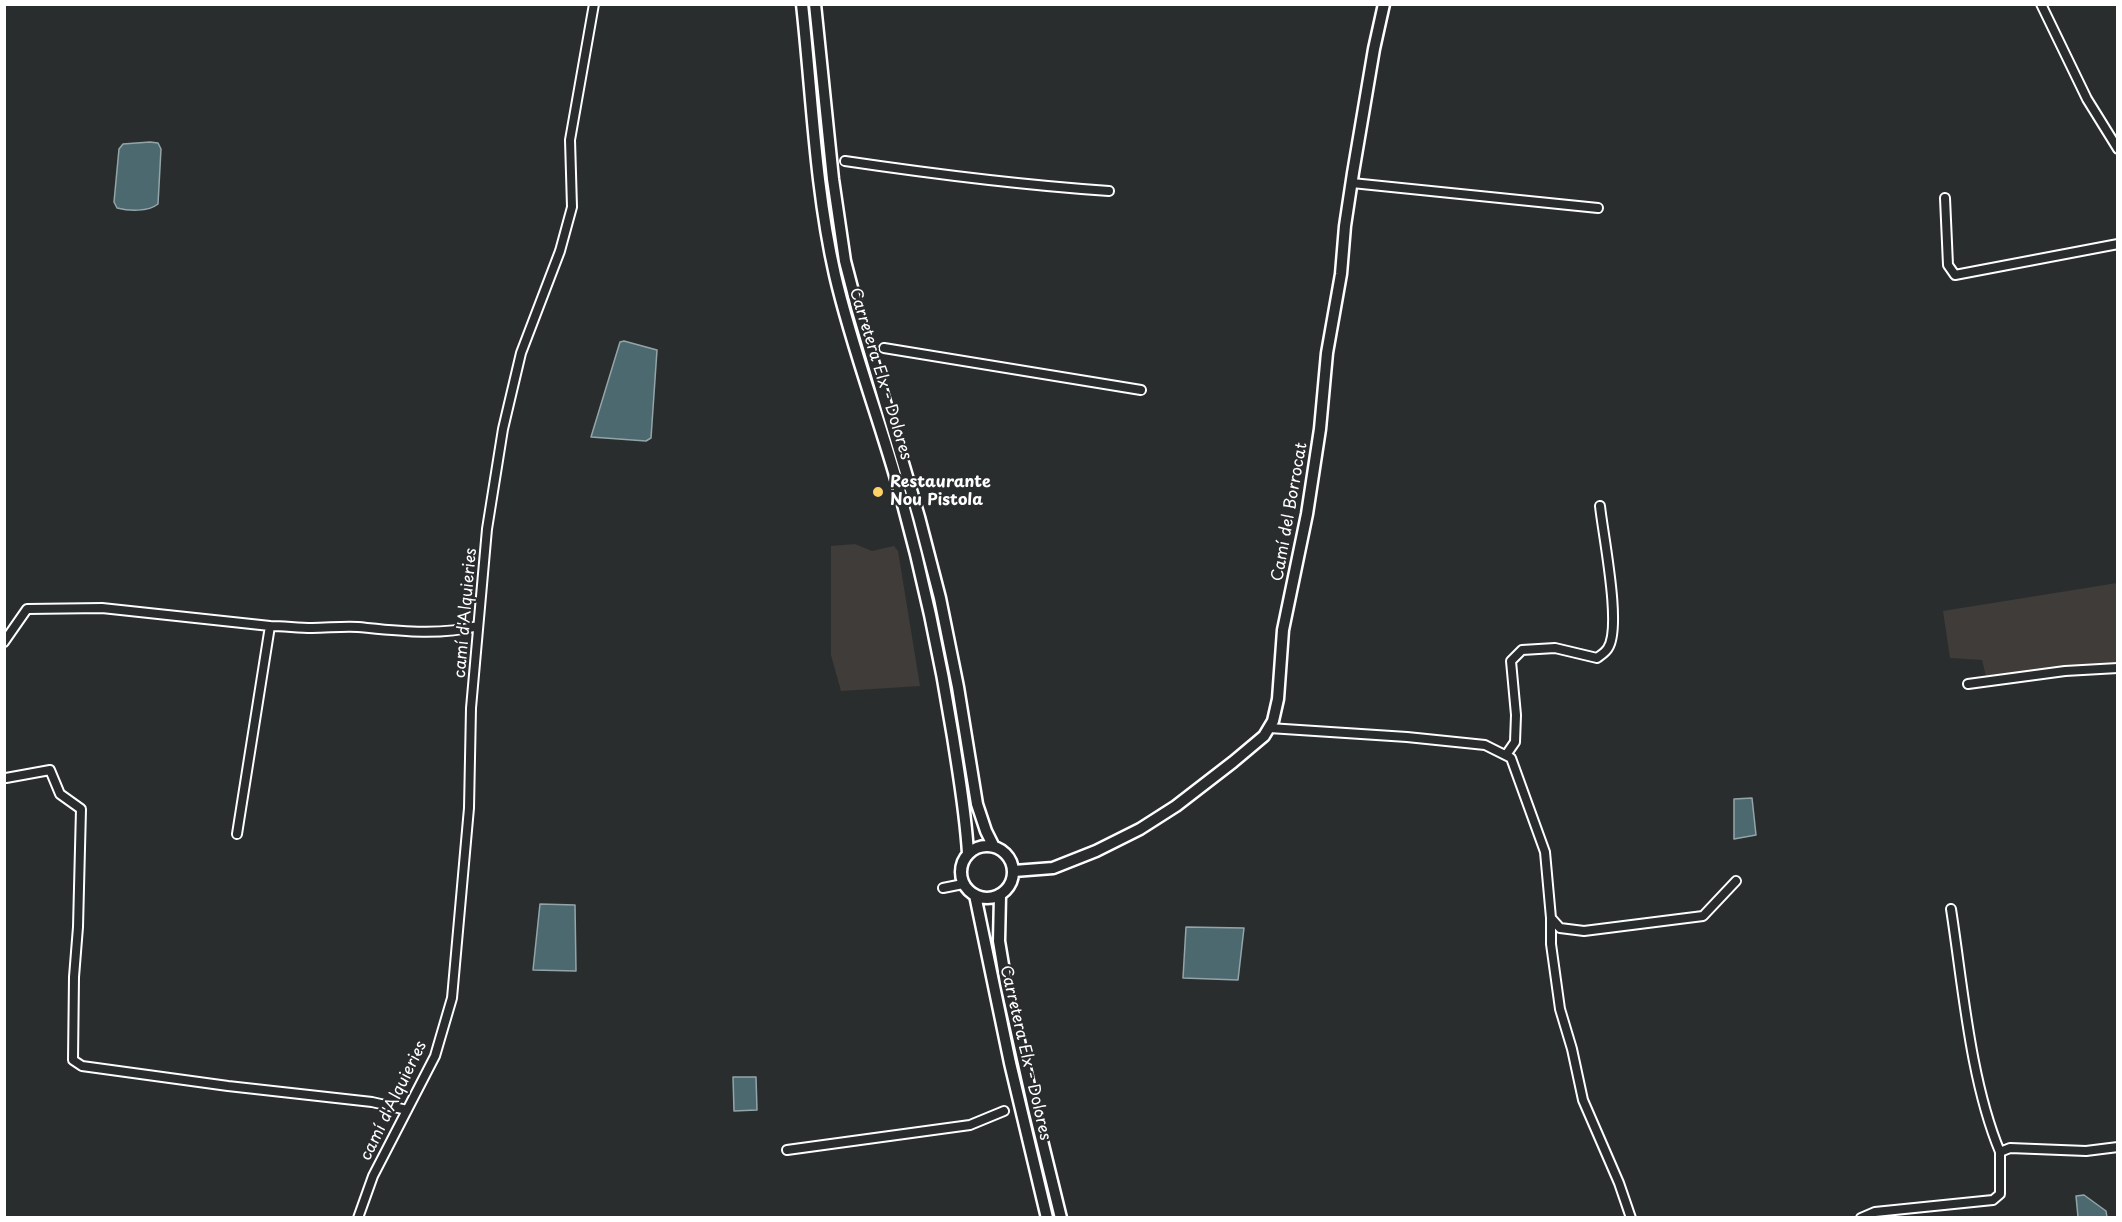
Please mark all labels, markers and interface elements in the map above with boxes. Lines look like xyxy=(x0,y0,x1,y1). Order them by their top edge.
street label: Carretera Elx - Dolores xyxy=(845,286,915,462)
street label: Camí del Borrocat xyxy=(1268,441,1312,583)
place label: Restaurante Nou Pistola xyxy=(890,473,991,511)
marker: Restaurante Nou Pistola xyxy=(871,485,885,499)
street label: camí d'Alquieries xyxy=(451,547,481,679)
street label: Carretera Elx - Dolores xyxy=(996,964,1054,1142)
street label: camí d'Alquieries xyxy=(357,1038,431,1164)

